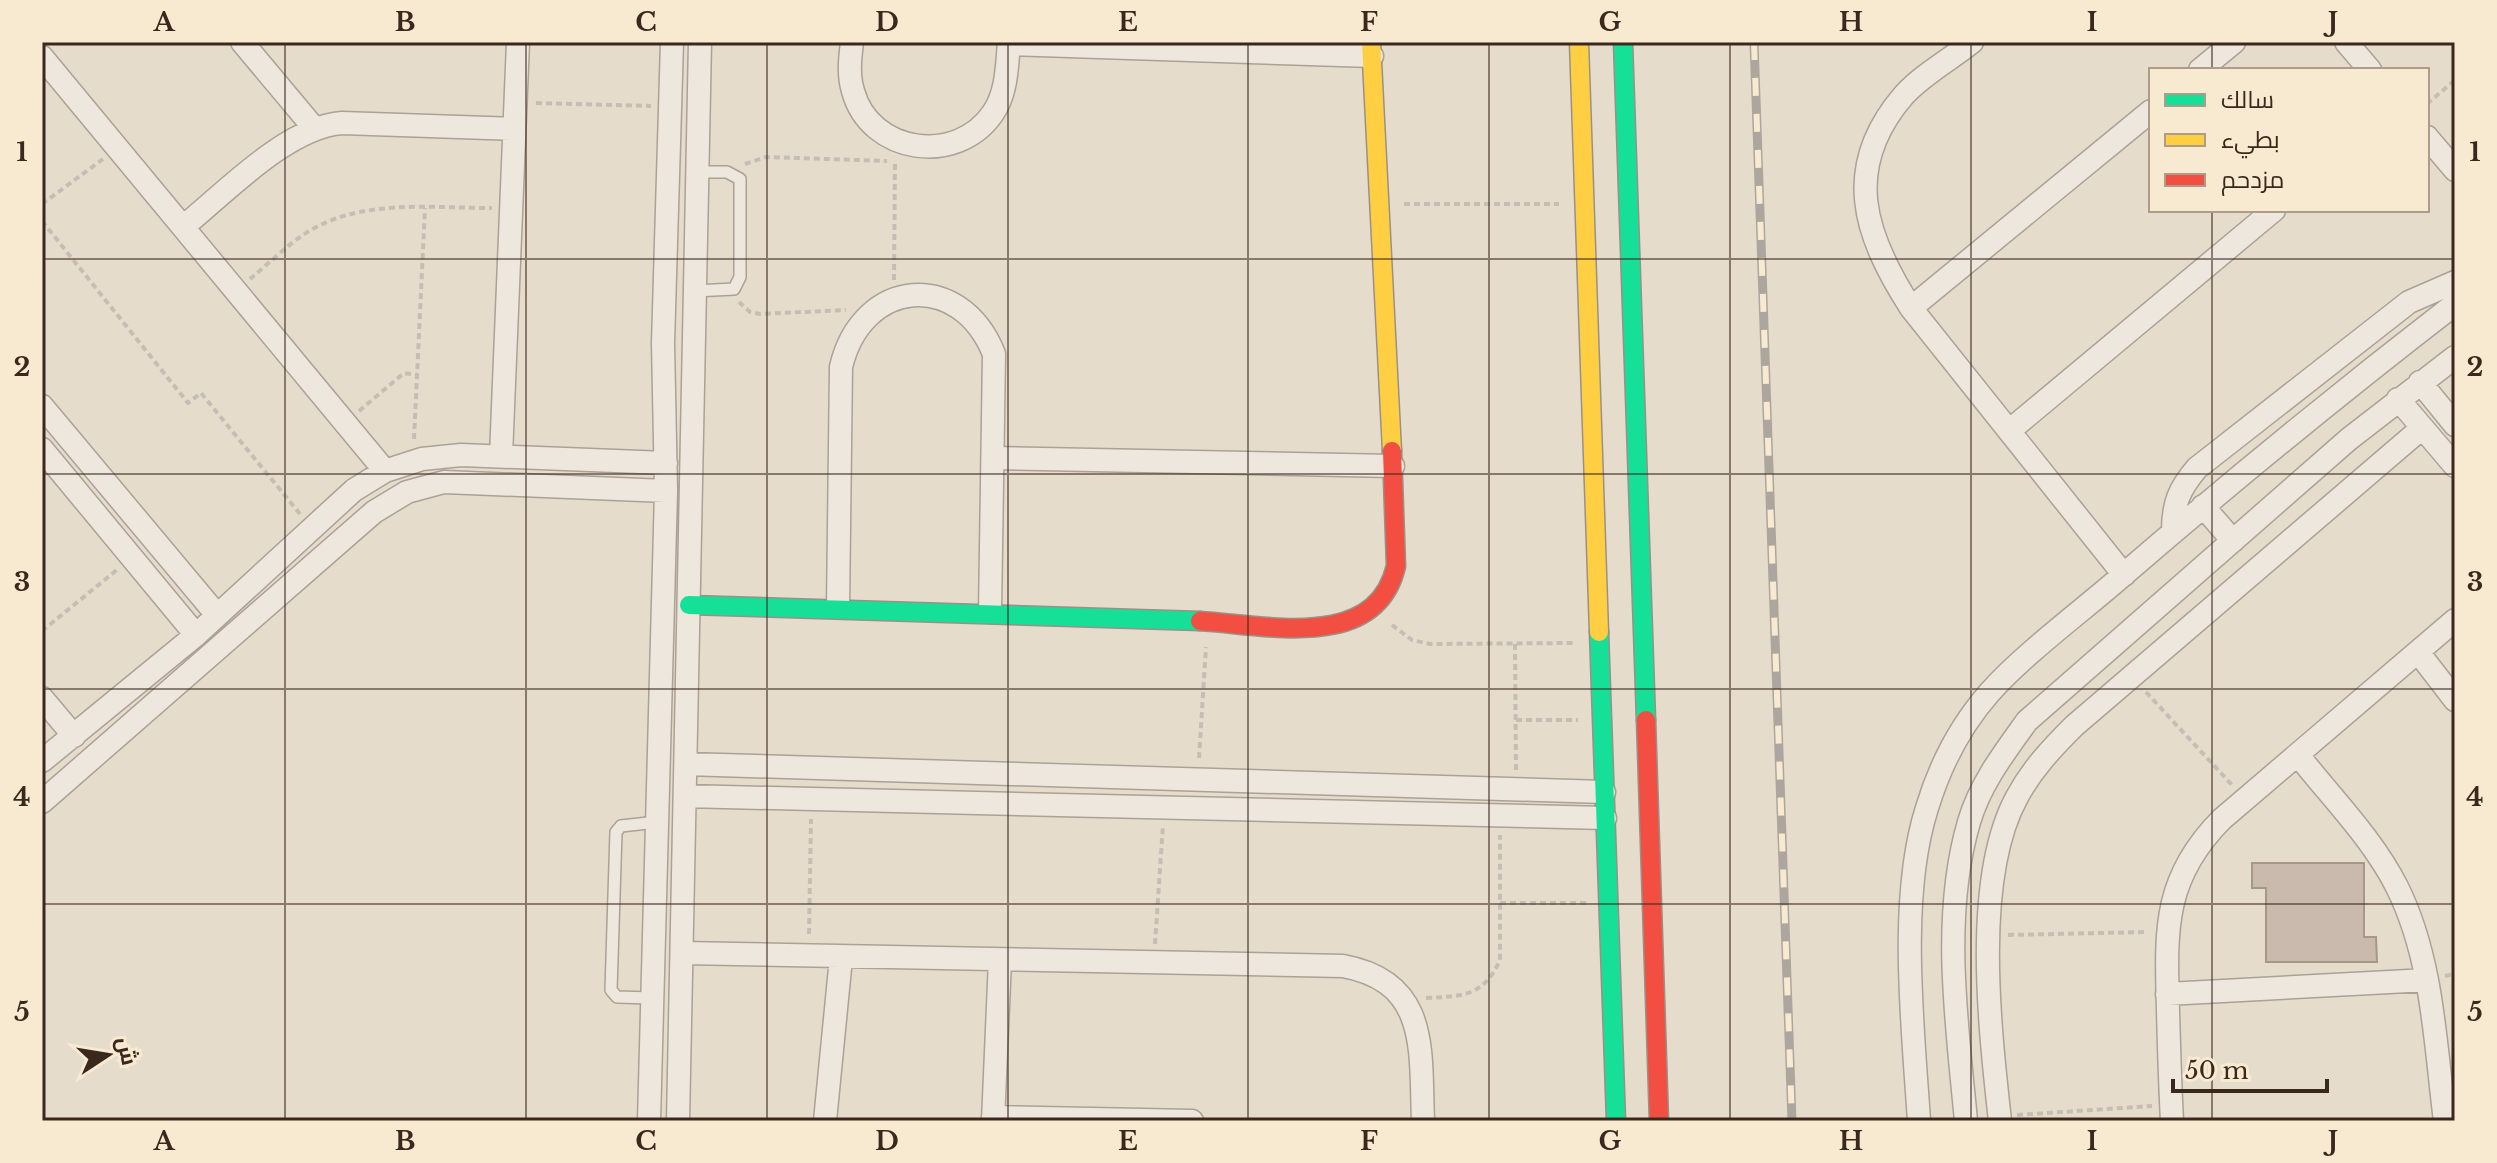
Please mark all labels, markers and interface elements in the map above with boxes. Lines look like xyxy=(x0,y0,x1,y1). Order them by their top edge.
text: A xyxy=(152,6,175,38)
text: B xyxy=(395,6,415,38)
text: C xyxy=(635,6,657,38)
text: D xyxy=(875,6,899,38)
text: E xyxy=(1118,6,1138,38)
text: F xyxy=(1360,6,1378,38)
text: G xyxy=(1599,6,1622,38)
text: H xyxy=(1839,6,1863,38)
text: I xyxy=(2086,6,2098,38)
text: J xyxy=(2323,6,2338,38)
legend xyxy=(2149,68,2429,212)
text: سالك xyxy=(2221,85,2274,114)
text: بطيء xyxy=(2221,125,2280,159)
text: 1 xyxy=(16,136,28,168)
text: 1 xyxy=(2469,136,2481,168)
text: مزدحم xyxy=(2221,165,2284,196)
text: 2 xyxy=(14,351,30,383)
text: 2 xyxy=(2467,351,2483,383)
text: 3 xyxy=(14,566,30,598)
text: 3 xyxy=(2467,566,2483,598)
text: 4 xyxy=(13,781,31,813)
text: 4 xyxy=(2466,781,2484,813)
text: 5 xyxy=(14,996,30,1028)
text: 5 xyxy=(2467,996,2483,1028)
north arrow xyxy=(68,1015,148,1095)
text: ش xyxy=(111,1034,143,1068)
scale bar xyxy=(2173,1043,2327,1093)
text: 50 m xyxy=(2185,1056,2249,1085)
text: A xyxy=(152,1125,175,1157)
text: B xyxy=(395,1125,415,1157)
text: C xyxy=(635,1125,657,1157)
text: D xyxy=(875,1125,899,1157)
text: E xyxy=(1118,1125,1138,1157)
text: F xyxy=(1360,1125,1378,1157)
text: G xyxy=(1599,1125,1622,1157)
text: H xyxy=(1839,1125,1863,1157)
text: I xyxy=(2086,1125,2098,1157)
text: J xyxy=(2323,1125,2338,1157)

